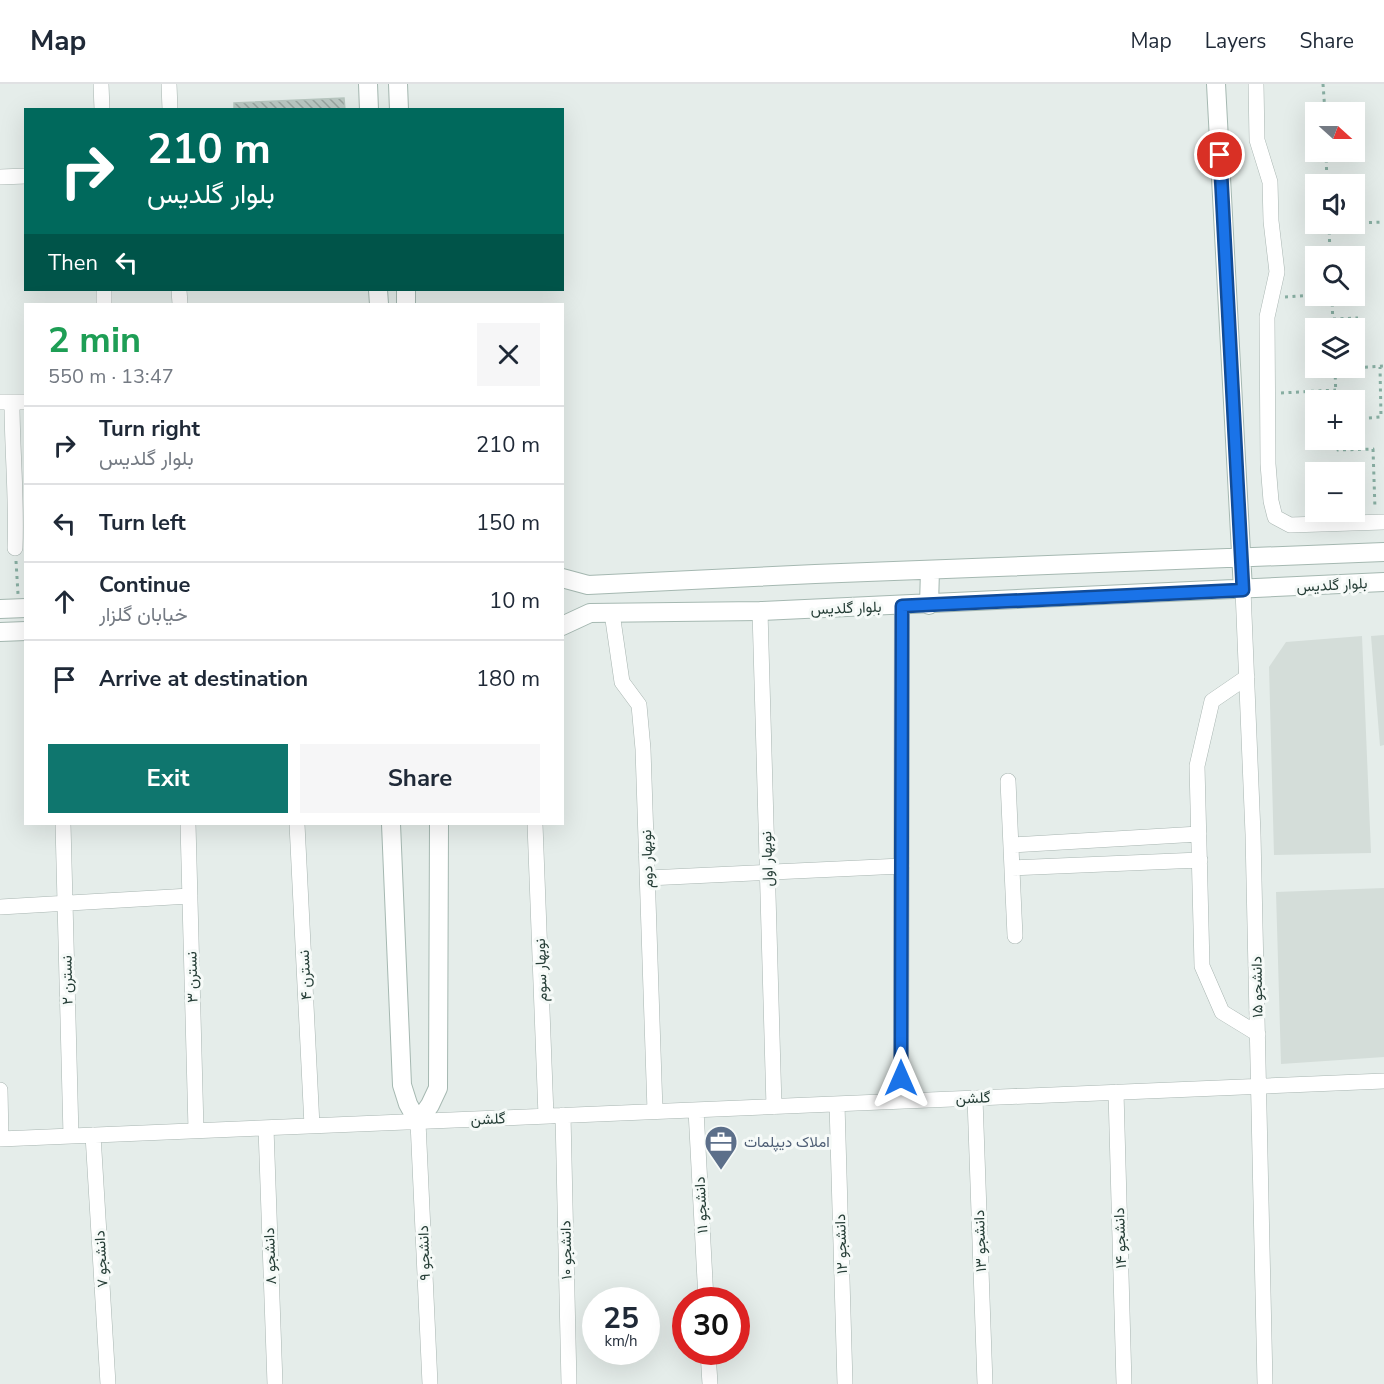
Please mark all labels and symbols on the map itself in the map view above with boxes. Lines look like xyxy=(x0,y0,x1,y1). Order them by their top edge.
north arrow xyxy=(1305,102,1365,162)
pin xyxy=(1194,129,1245,180)
street label: بلوار گلدیس xyxy=(1296,573,1368,597)
street label: بلوار گلدیس xyxy=(810,597,882,619)
street label: نوبهار دوم xyxy=(636,829,658,889)
street label: نوبهار اول xyxy=(756,831,778,887)
street label: نوبهار سوم xyxy=(530,938,552,1002)
street label: نسترن ۴ xyxy=(294,949,316,1001)
street label: نسترن ۳ xyxy=(182,951,202,1003)
street label: نسترن ۲ xyxy=(57,955,77,1005)
street label: دانشجو ۱۵ xyxy=(1246,956,1268,1018)
position arrow xyxy=(869,1046,933,1110)
street label: گلشن xyxy=(955,1087,991,1109)
street label: گلشن xyxy=(470,1108,506,1130)
office icon: املاک دیپلمات xyxy=(703,1124,739,1171)
place label: املاک دیپلمات xyxy=(744,1132,830,1152)
street label: دانشجو ۱۱ xyxy=(690,1176,712,1234)
street label: دانشجو ۱۴ xyxy=(1109,1207,1131,1269)
street label: دانشجو ۱۳ xyxy=(969,1209,991,1273)
street label: دانشجو ۱۲ xyxy=(830,1213,852,1275)
street label: دانشجو ۱۰ xyxy=(555,1220,577,1280)
street label: دانشجو ۹ xyxy=(413,1225,435,1281)
street label: دانشجو ۸ xyxy=(259,1227,281,1285)
street label: دانشجو ۷ xyxy=(90,1230,112,1288)
speed limit sign: 30 xyxy=(672,1287,750,1365)

